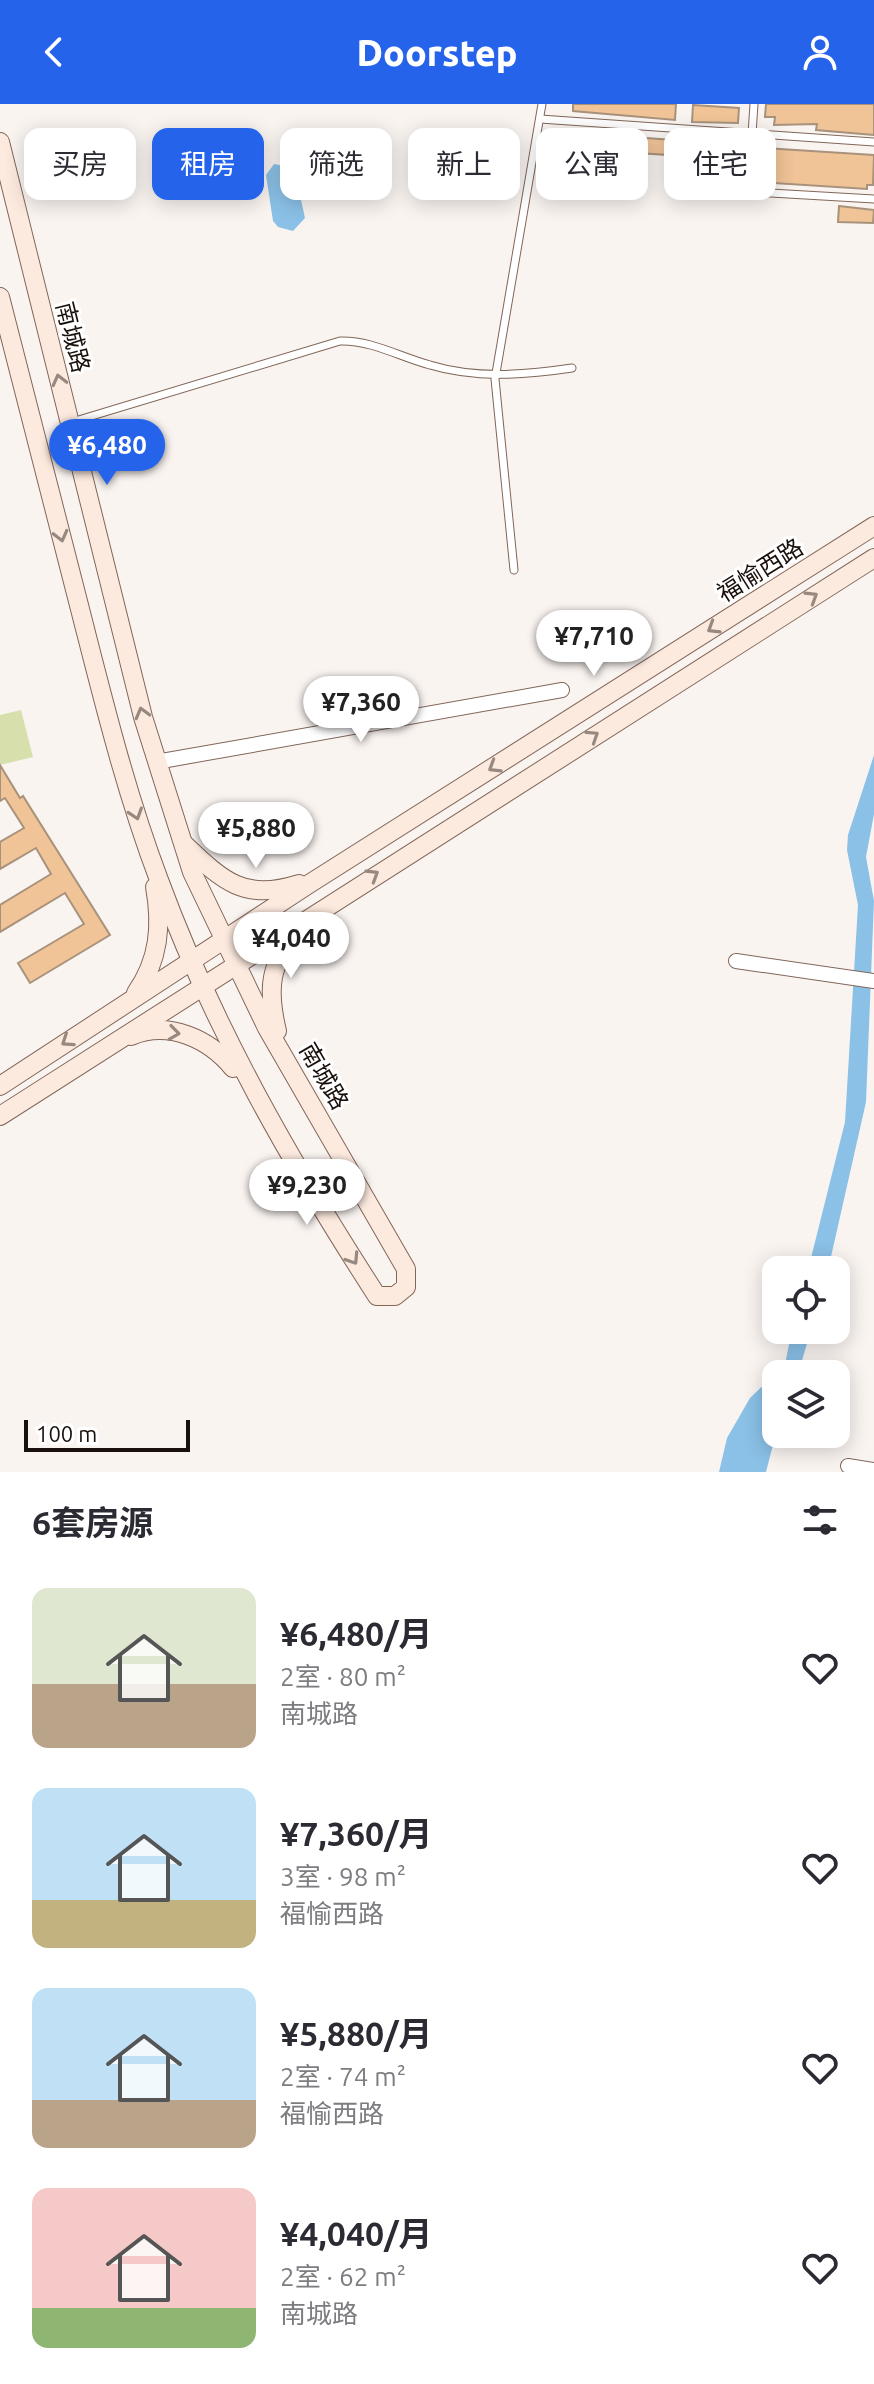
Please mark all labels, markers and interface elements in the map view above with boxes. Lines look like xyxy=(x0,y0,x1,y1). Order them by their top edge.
icon: back xyxy=(32,30,76,74)
icon: person xyxy=(798,30,842,74)
text: Doorstep xyxy=(357,32,517,73)
chip: 买房 xyxy=(24,128,136,200)
chip: 租房 xyxy=(152,128,264,200)
chip: 筛选 xyxy=(280,128,392,200)
chip: 新上 xyxy=(408,128,520,200)
chip: 公寓 xyxy=(536,128,648,200)
chip: 住宅 xyxy=(664,128,776,200)
street label: 南城路 xyxy=(51,299,95,375)
one-way arrow xyxy=(51,373,68,387)
pin: ¥6,480 xyxy=(42,419,172,487)
text: ¥6,480 xyxy=(67,430,147,459)
one-way arrow xyxy=(52,528,69,542)
street label: 福愉西路 xyxy=(712,533,808,607)
one-way arrow xyxy=(804,591,818,606)
pin: ¥7,710 xyxy=(529,610,659,678)
one-way arrow xyxy=(707,618,722,633)
text: ¥7,710 xyxy=(554,621,634,650)
pin: ¥7,360 xyxy=(296,676,426,744)
text: ¥7,360 xyxy=(321,687,401,716)
one-way arrow xyxy=(135,707,151,721)
one-way arrow xyxy=(584,731,599,746)
one-way arrow xyxy=(488,757,502,772)
pin: ¥5,880 xyxy=(191,802,321,870)
one-way arrow xyxy=(127,806,143,820)
text: ¥5,880 xyxy=(216,813,296,842)
one-way arrow xyxy=(365,870,379,885)
pin: ¥4,040 xyxy=(226,912,356,980)
text: ¥4,040 xyxy=(251,923,331,952)
one-way arrow xyxy=(167,1024,180,1041)
one-way arrow xyxy=(62,1031,76,1046)
street label: 南城路 xyxy=(294,1038,354,1114)
pin: ¥9,230 xyxy=(242,1159,372,1227)
text: ¥9,230 xyxy=(267,1170,347,1199)
one-way arrow xyxy=(344,1251,359,1265)
map controls xyxy=(762,1256,850,1448)
button: locate xyxy=(762,1256,850,1344)
button: layers xyxy=(762,1360,850,1448)
scale bar xyxy=(24,1416,190,1452)
text: 100 m xyxy=(36,1421,97,1446)
icon: filters xyxy=(798,1498,842,1542)
text: 6套房源 xyxy=(32,1503,153,1541)
text: ¥6,480/月 xyxy=(280,1614,433,1652)
icon: home xyxy=(96,1620,192,1716)
icon: heart xyxy=(798,1646,842,1690)
text: 2室 · 80 m² xyxy=(280,1662,406,1691)
text: 南城路 xyxy=(280,1699,358,1728)
text: ¥7,360/月 xyxy=(280,1814,433,1852)
icon: home xyxy=(96,1820,192,1916)
icon: heart xyxy=(798,1846,842,1890)
text: 3室 · 98 m² xyxy=(280,1862,406,1891)
text: 福愉西路 xyxy=(280,1899,384,1928)
text: ¥5,880/月 xyxy=(280,2014,433,2052)
icon: home xyxy=(96,2020,192,2116)
icon: heart xyxy=(798,2046,842,2090)
text: 2室 · 74 m² xyxy=(280,2062,406,2091)
text: 福愉西路 xyxy=(280,2099,384,2128)
text: ¥4,040/月 xyxy=(280,2214,433,2252)
icon: home xyxy=(96,2220,192,2316)
icon: heart xyxy=(798,2246,842,2290)
text: 2室 · 62 m² xyxy=(280,2262,406,2291)
text: 南城路 xyxy=(280,2299,358,2328)

